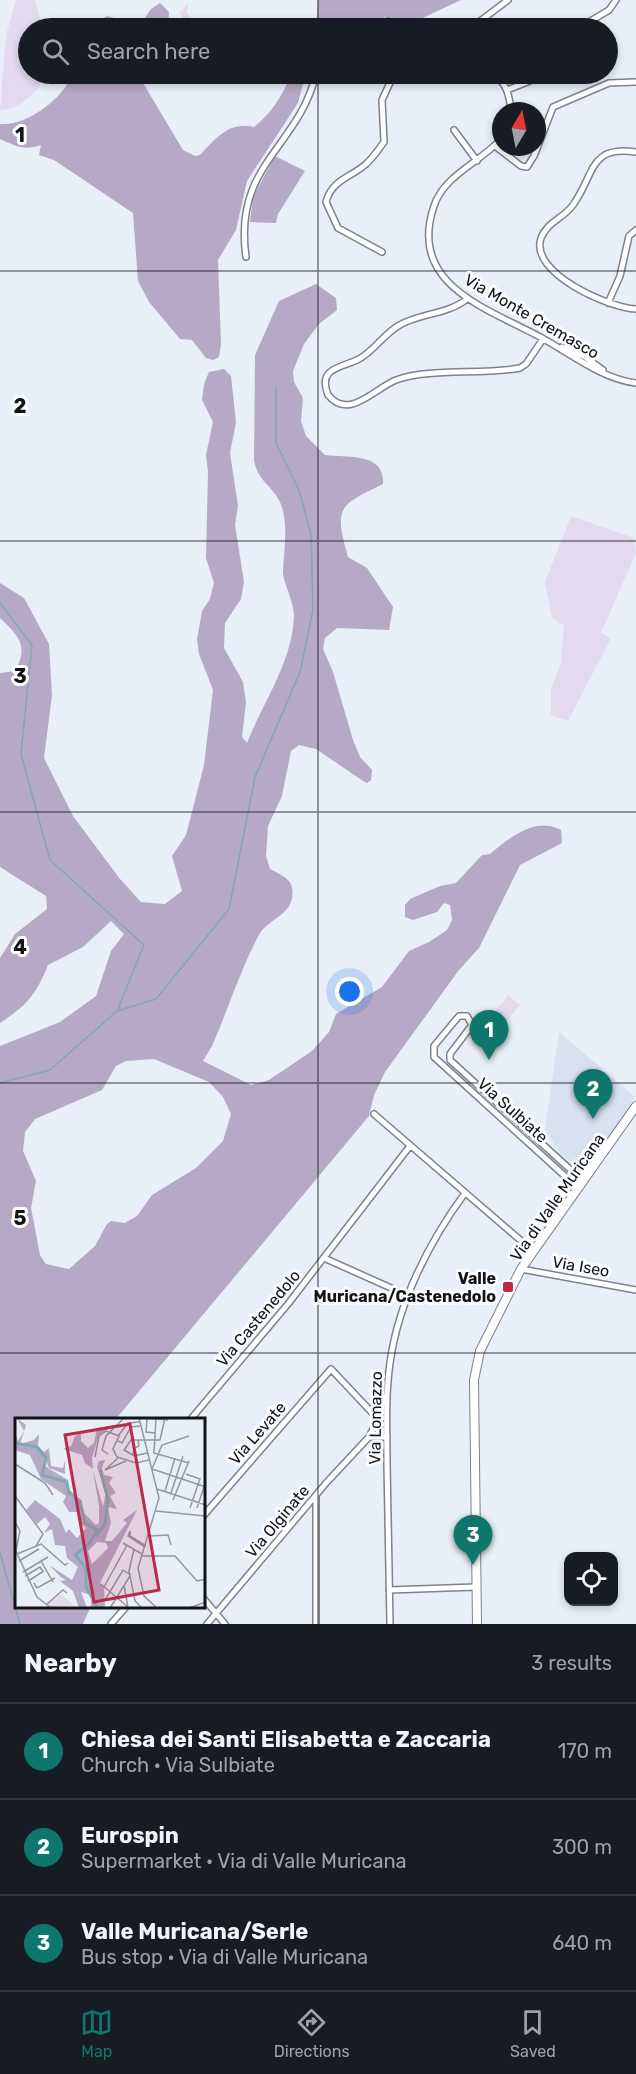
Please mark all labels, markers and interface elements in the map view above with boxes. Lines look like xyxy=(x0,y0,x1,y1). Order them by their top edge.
search box xyxy=(18,18,618,84)
icon: search xyxy=(39,35,72,68)
text: Search here xyxy=(87,38,210,65)
north arrow xyxy=(492,102,546,156)
text: 1 xyxy=(15,123,25,147)
street label: Via Monte Cremasco xyxy=(461,270,603,363)
text: 2 xyxy=(14,394,27,418)
text: 3 xyxy=(13,664,27,688)
text: 4 xyxy=(13,935,27,959)
your location xyxy=(335,977,364,1006)
pin: 1 xyxy=(470,1010,508,1060)
pin: 2 xyxy=(574,1070,612,1119)
street label: Via Sulbiate xyxy=(474,1074,552,1147)
street label: Via di Valle Muricana xyxy=(506,1130,609,1265)
text: 5 xyxy=(14,1206,27,1230)
street label: Via Iseo xyxy=(551,1252,611,1281)
street label: Via Castenedolo xyxy=(212,1266,304,1371)
place label: Valle Muricana/Castenedolo xyxy=(313,1269,496,1306)
marker: Valle Muricana/Castenedolo xyxy=(501,1280,515,1294)
street label: Via Lomazzo xyxy=(365,1371,386,1465)
street label: Via Levate xyxy=(225,1398,290,1469)
inset map xyxy=(15,1418,206,1609)
street label: Via Olginate xyxy=(242,1481,313,1561)
pin: 3 xyxy=(454,1516,492,1565)
map controls xyxy=(564,1552,618,1606)
button: locate xyxy=(564,1552,618,1606)
text: Nearby xyxy=(24,1648,117,1679)
text: 3 results xyxy=(531,1651,612,1675)
text: Chiesa dei Santi Elisabetta e Zaccaria xyxy=(81,1726,491,1753)
text: 1 xyxy=(39,1739,48,1763)
text: 170 m xyxy=(558,1739,612,1763)
text: Church · Via Sulbiate xyxy=(81,1753,275,1777)
text: Eurospin xyxy=(81,1822,179,1849)
text: 2 xyxy=(37,1835,50,1859)
text: 300 m xyxy=(552,1835,612,1859)
text: Supermarket · Via di Valle Muricana xyxy=(81,1849,407,1873)
text: Valle Muricana/Serle xyxy=(81,1918,308,1945)
text: 3 xyxy=(37,1931,50,1955)
text: 640 m xyxy=(552,1931,612,1955)
text: Bus stop · Via di Valle Muricana xyxy=(81,1945,368,1969)
tab: Map xyxy=(80,2006,113,2061)
tab: Directions xyxy=(274,2006,350,2061)
tab: Saved xyxy=(510,2006,556,2061)

